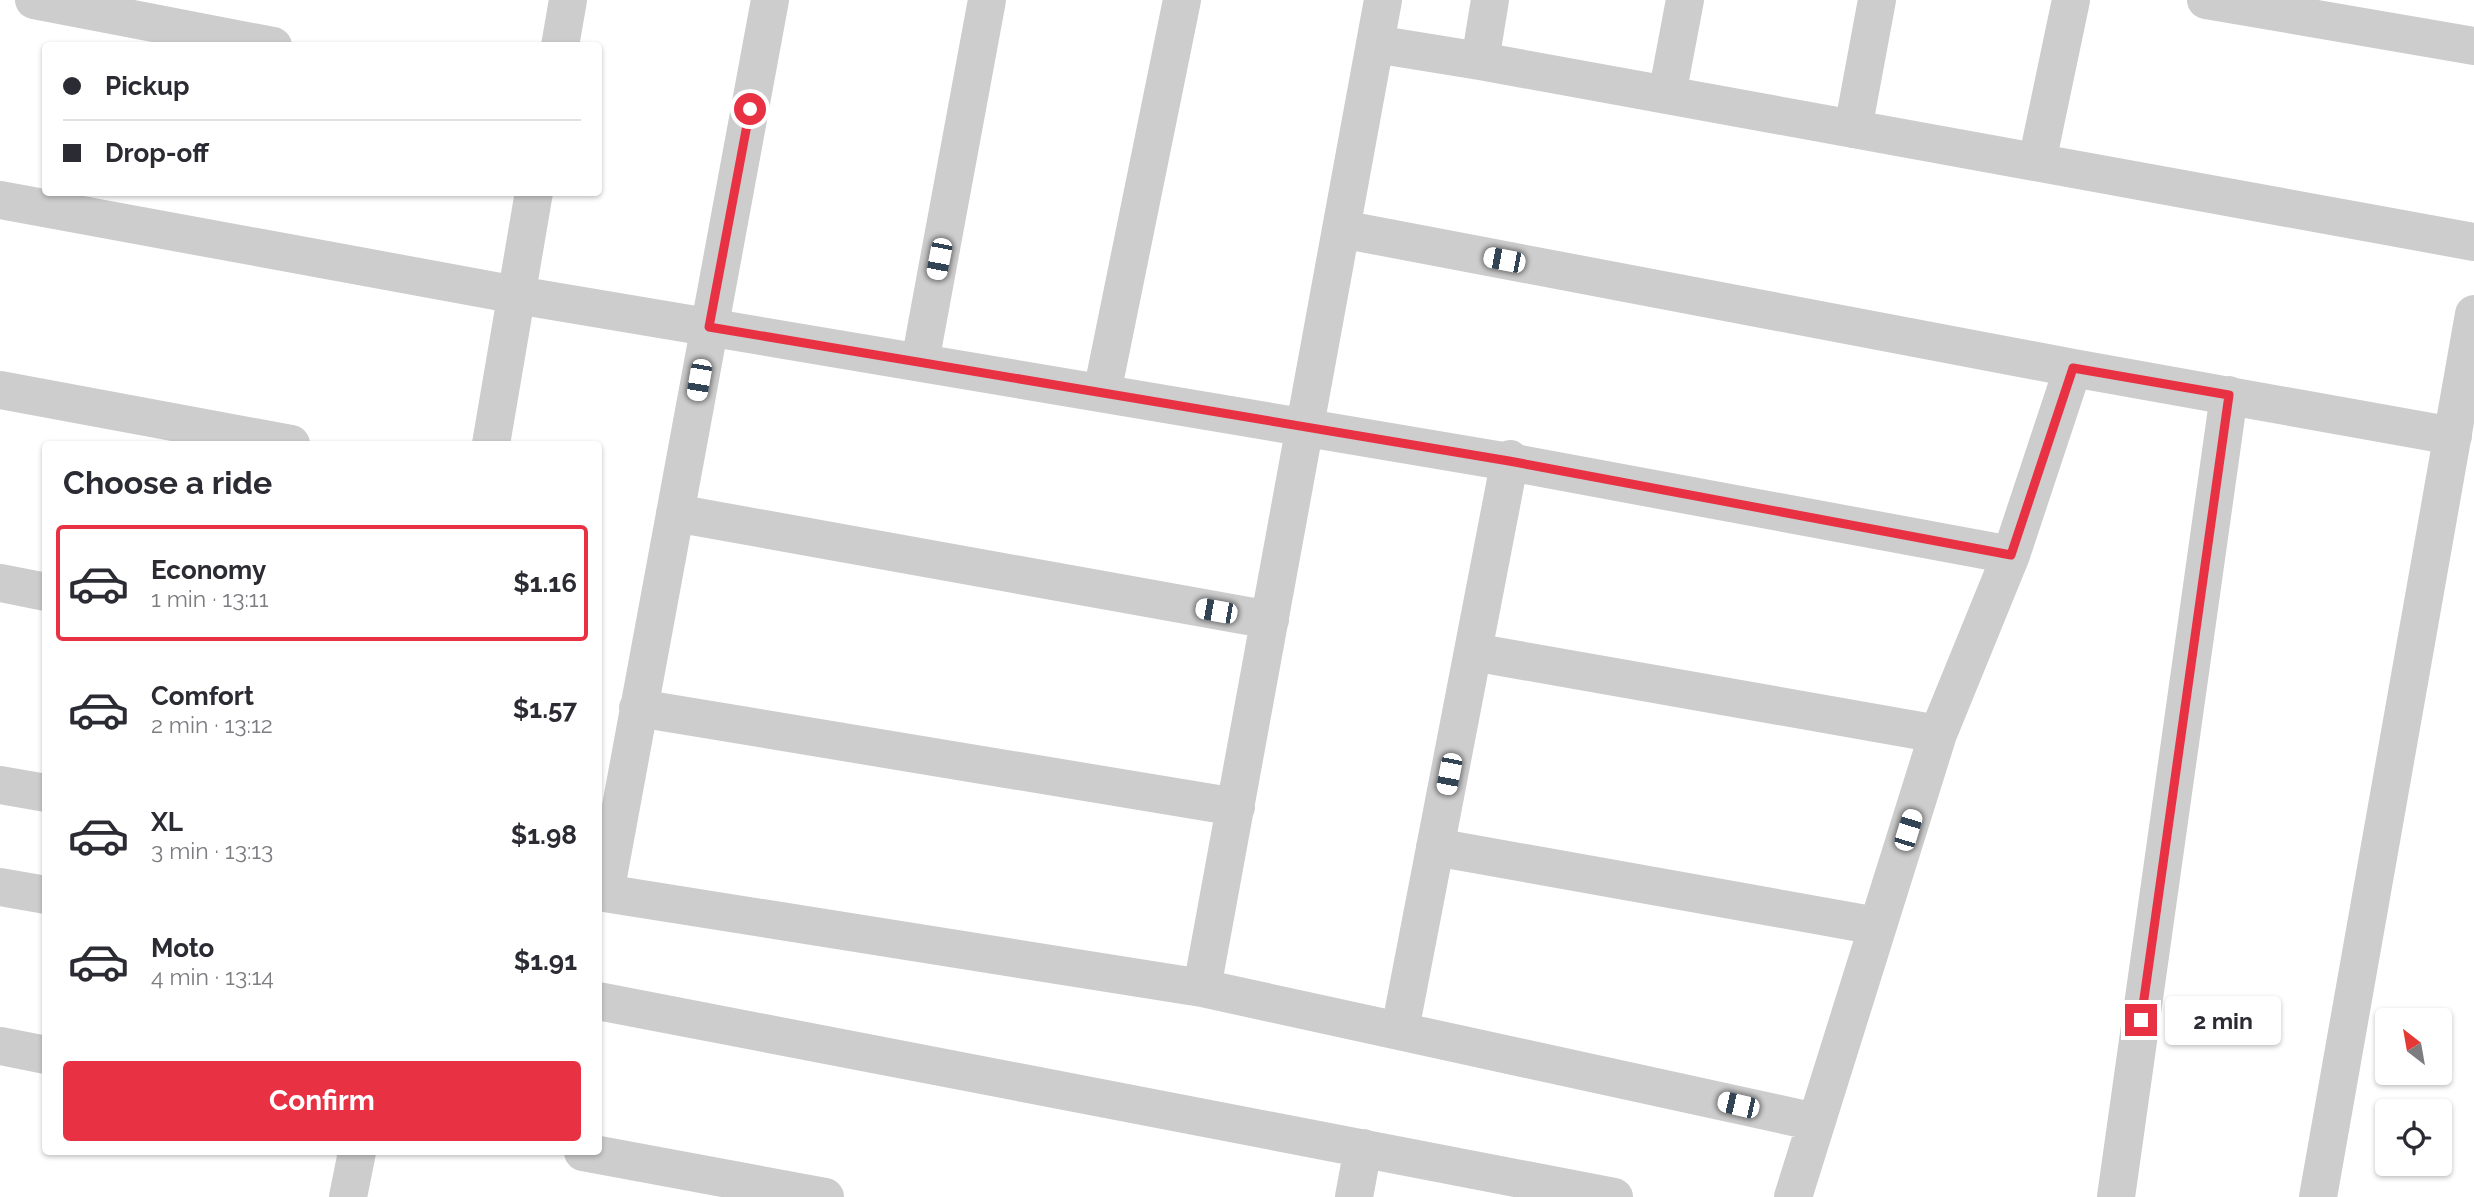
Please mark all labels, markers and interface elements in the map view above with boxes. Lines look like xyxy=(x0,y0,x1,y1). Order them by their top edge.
text: Pickup xyxy=(105,71,190,101)
route start xyxy=(734,93,766,125)
text: Drop-off xyxy=(105,138,209,168)
car xyxy=(925,236,954,282)
car xyxy=(1482,246,1527,274)
car xyxy=(686,357,713,403)
text: Choose a ride xyxy=(63,464,272,501)
icon: car xyxy=(67,552,130,615)
text: Economy xyxy=(151,555,266,585)
text: $1.16 xyxy=(513,568,577,598)
text: 1 min · 13:11 xyxy=(151,585,268,612)
car xyxy=(1194,597,1239,625)
icon: car xyxy=(67,678,130,741)
text: Comfort xyxy=(151,681,254,711)
text: $1.57 xyxy=(513,694,577,724)
text: 2 min · 13:12 xyxy=(151,711,273,738)
car xyxy=(1435,751,1464,797)
icon: car xyxy=(67,804,130,867)
text: XL xyxy=(151,807,183,837)
car xyxy=(1892,807,1925,853)
text: $1.98 xyxy=(511,820,577,850)
text: 3 min · 13:13 xyxy=(151,837,273,864)
icon: car xyxy=(67,930,130,993)
text: Moto xyxy=(151,933,214,963)
text: $1.91 xyxy=(514,946,577,976)
text: 4 min · 13:14 xyxy=(151,963,274,990)
callout: 2 min xyxy=(2166,996,2281,1044)
route end xyxy=(2125,1004,2157,1036)
text: 2 min xyxy=(2193,1007,2253,1034)
north arrow xyxy=(2375,1008,2452,1085)
map controls xyxy=(2375,1008,2452,1176)
button: Confirm xyxy=(63,1061,581,1141)
car xyxy=(1716,1090,1761,1120)
button: locate xyxy=(2375,1099,2452,1176)

